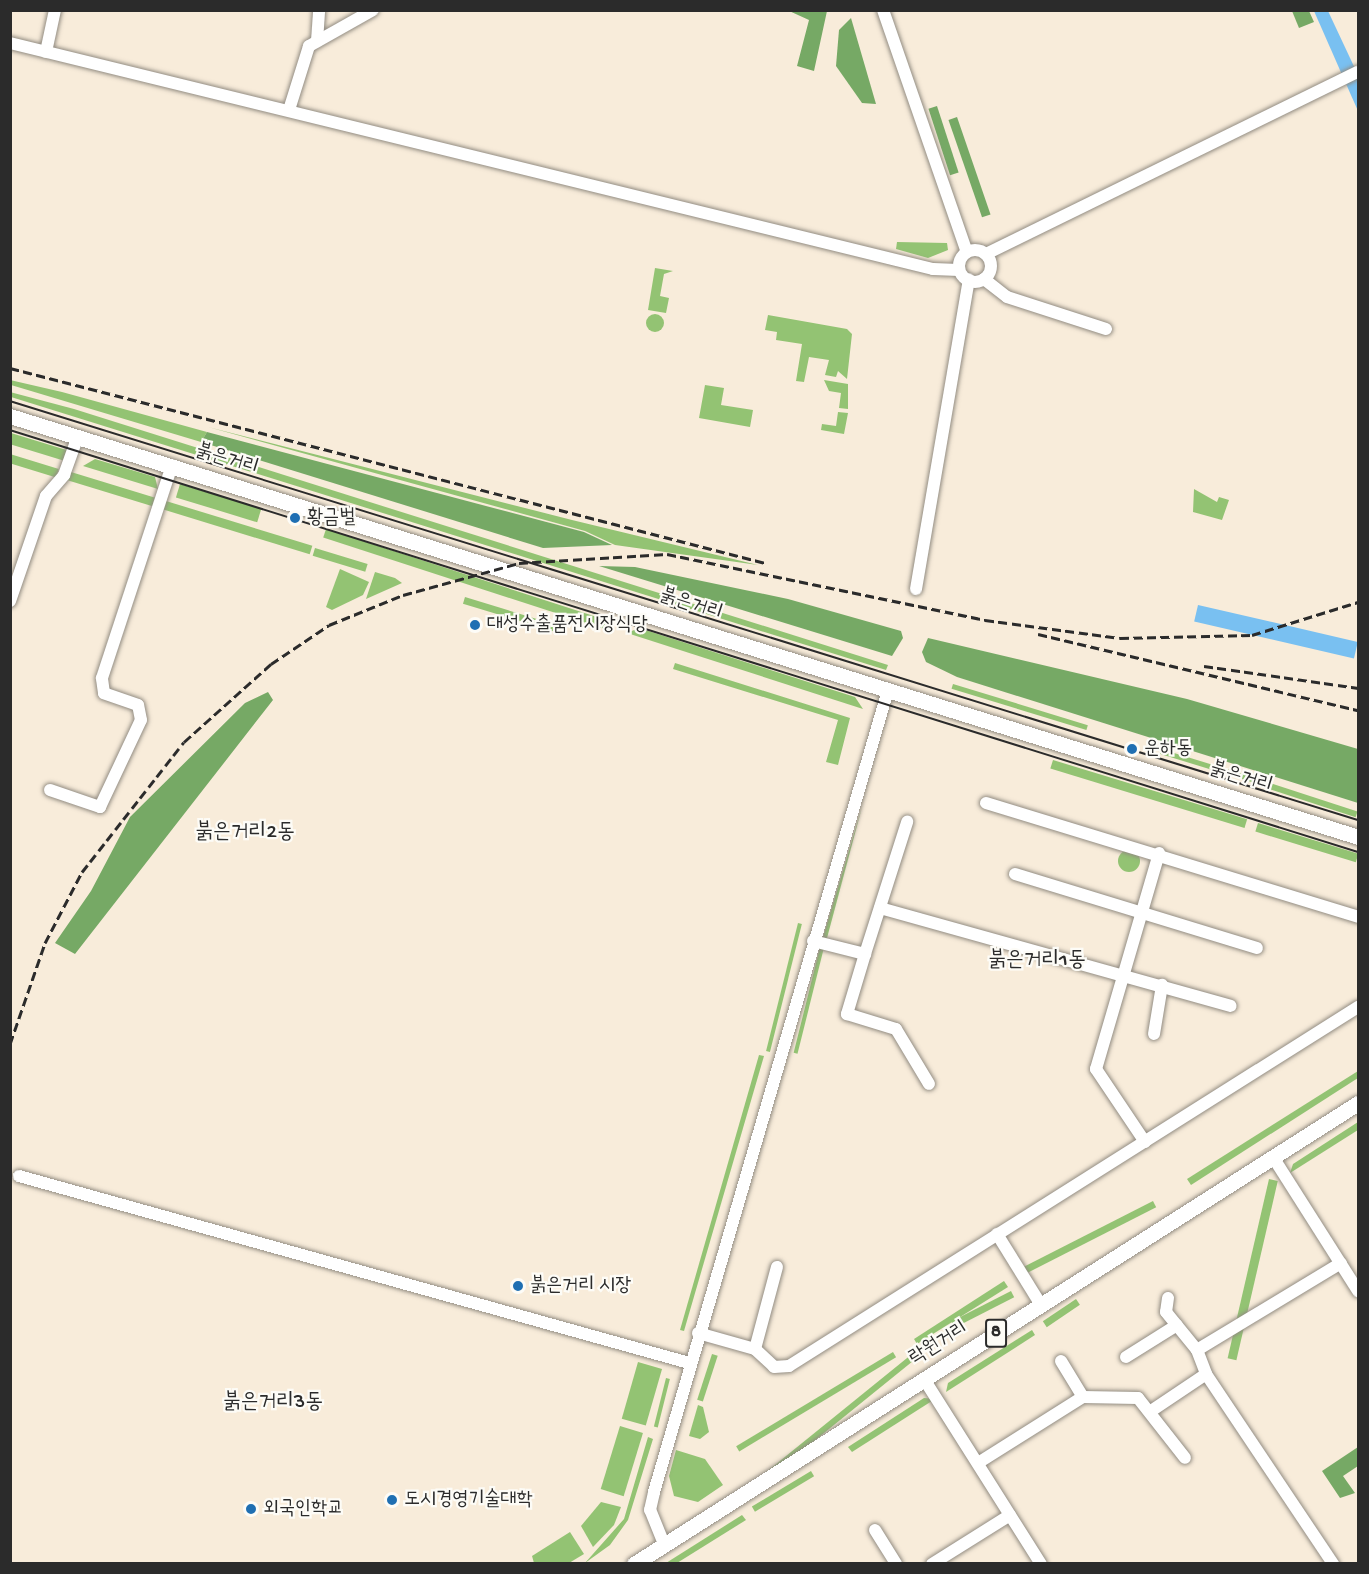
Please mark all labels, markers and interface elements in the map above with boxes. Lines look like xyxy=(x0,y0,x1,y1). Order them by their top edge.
street label: 붉은거리 xyxy=(193,439,261,481)
place label: 황금벌 xyxy=(307,506,355,530)
marker: 황금벌 xyxy=(288,511,302,525)
street label: 붉은거리 xyxy=(657,584,725,626)
place label: 대성수출품전시장식당 xyxy=(487,613,648,637)
marker: 대성수출품전시장식당 xyxy=(468,618,482,632)
place label: 운하동 xyxy=(1144,737,1192,761)
marker: 운하동 xyxy=(1125,742,1139,756)
street label: 붉은거리 xyxy=(1207,757,1275,799)
district label: 붉은거리2동 xyxy=(195,821,295,847)
district label: 붉은거리1동 xyxy=(988,949,1086,975)
place label: 붉은거리 시장 xyxy=(530,1274,631,1298)
marker: 붉은거리 시장 xyxy=(511,1279,525,1293)
street label: 락원거리 xyxy=(905,1317,973,1371)
road number: 8 xyxy=(984,1318,1008,1348)
district label: 붉은거리3동 xyxy=(223,1391,323,1417)
place label: 도시경영기술대학 xyxy=(404,1488,533,1512)
marker: 도시경영기술대학 xyxy=(385,1493,399,1507)
place label: 외국인학교 xyxy=(263,1497,343,1521)
marker: 외국인학교 xyxy=(244,1502,258,1516)

